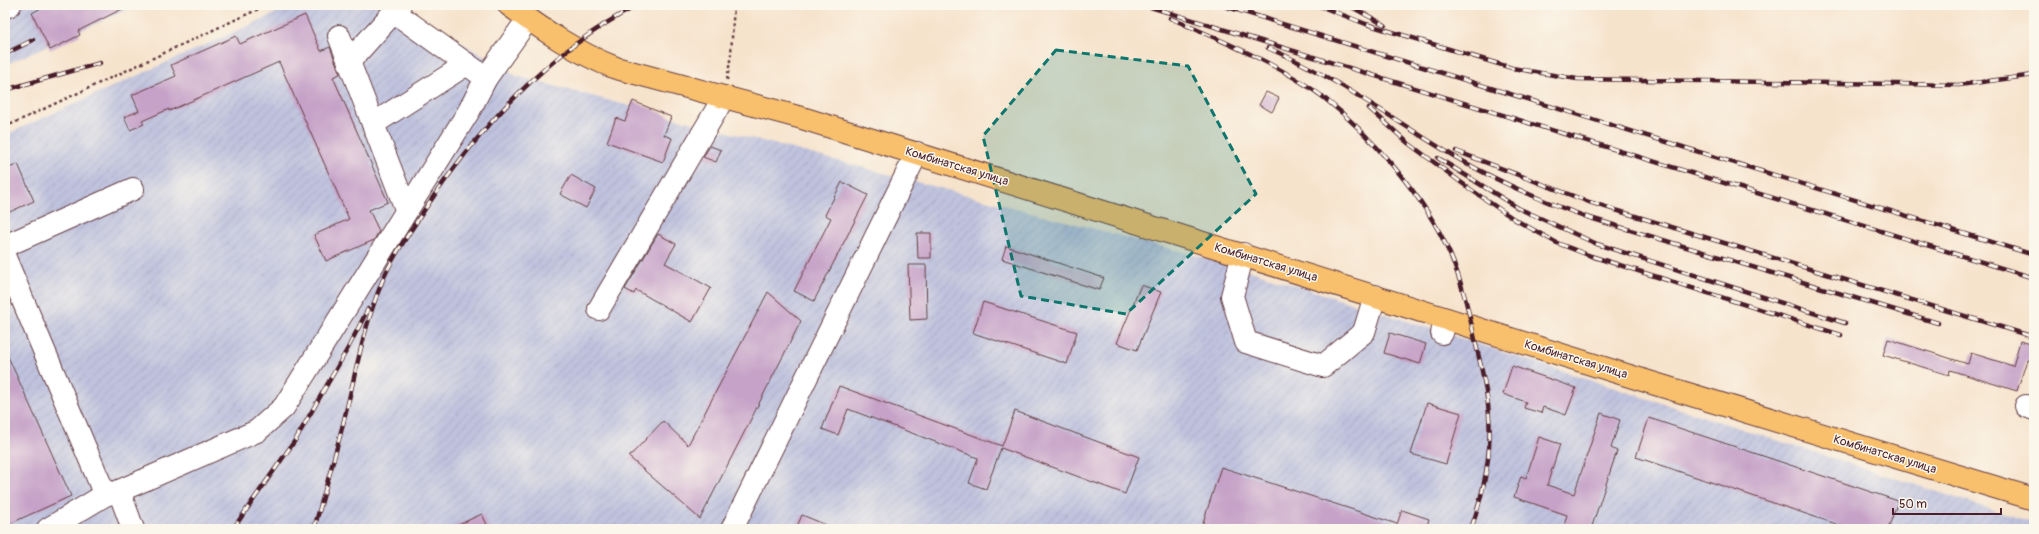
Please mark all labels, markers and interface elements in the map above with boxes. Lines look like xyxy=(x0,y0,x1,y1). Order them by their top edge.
street label: Комбинатская улица xyxy=(903,144,1011,189)
street label: Комбинатская улица xyxy=(1212,240,1320,285)
street label: Комбинатская улица xyxy=(1522,337,1630,382)
street label: Комбинатская улица xyxy=(1831,432,1939,477)
scale bar xyxy=(1893,490,2001,516)
text: 50 m xyxy=(1899,497,1927,512)

